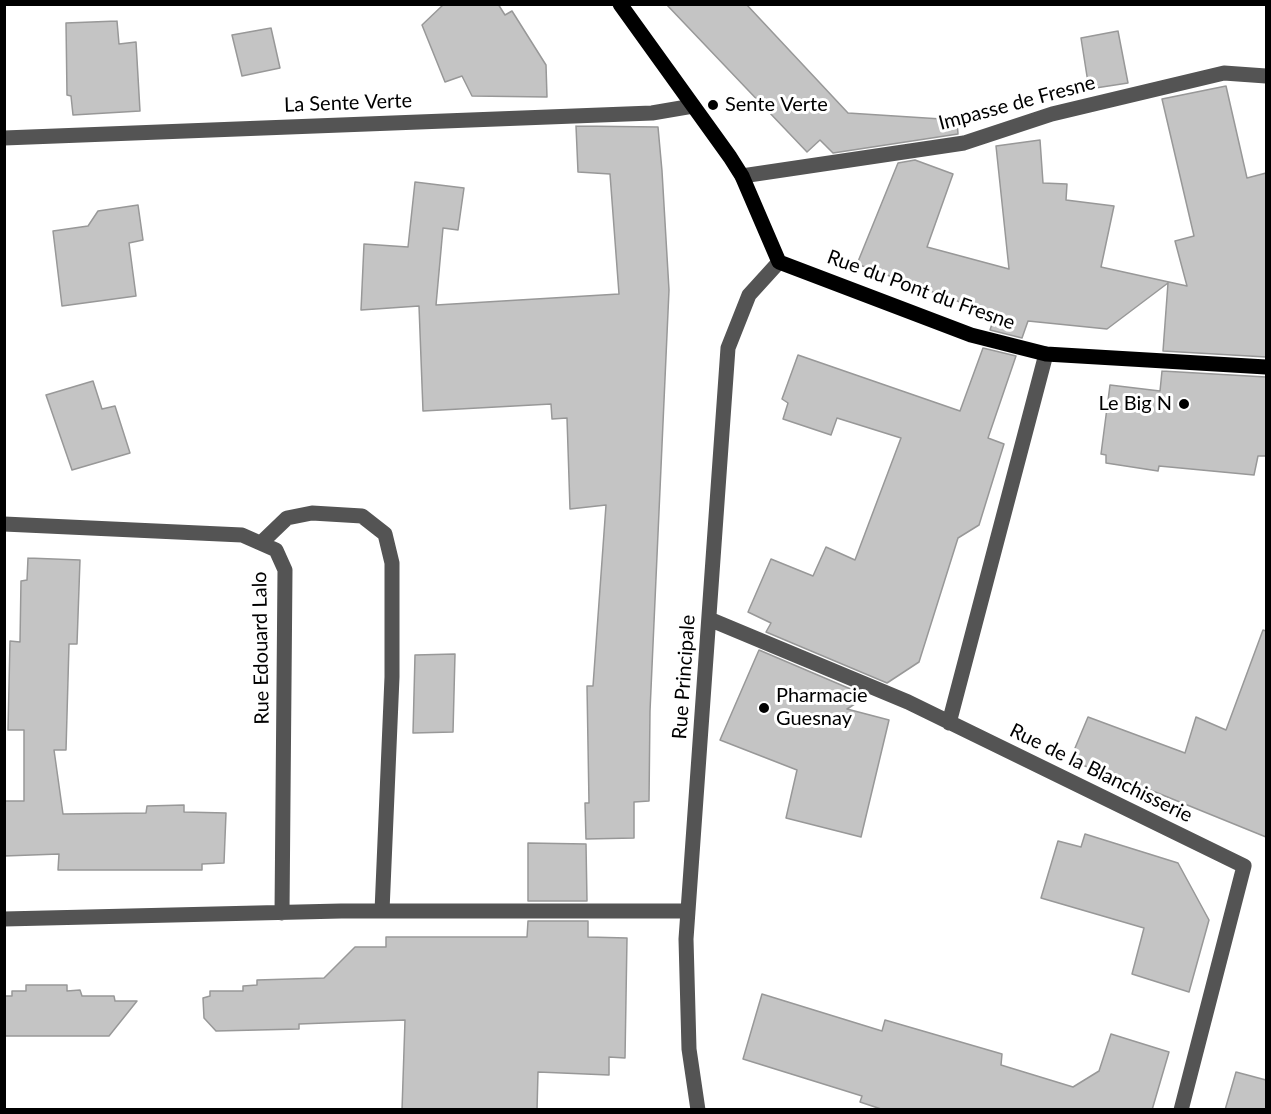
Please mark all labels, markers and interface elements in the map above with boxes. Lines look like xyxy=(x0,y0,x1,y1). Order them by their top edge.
street label: Impasse de Fresne xyxy=(936,71,1098,135)
street label: La Sente Verte xyxy=(284,89,412,117)
place label: Sente Verte xyxy=(725,93,828,117)
marker: Sente Verte xyxy=(706,98,720,112)
street label: Rue du Pont du Fresne xyxy=(824,245,1018,335)
place label: Le Big N xyxy=(1098,392,1172,416)
marker: Le Big N xyxy=(1177,397,1191,411)
street label: Rue Edouard Lalo xyxy=(248,571,274,725)
street label: Rue Principale xyxy=(668,614,700,740)
place label: Pharmacie Guesnay xyxy=(776,684,868,731)
marker: Pharmacie Guesnay xyxy=(757,701,771,715)
street label: Rue de la Blanchisserie xyxy=(1006,718,1196,828)

